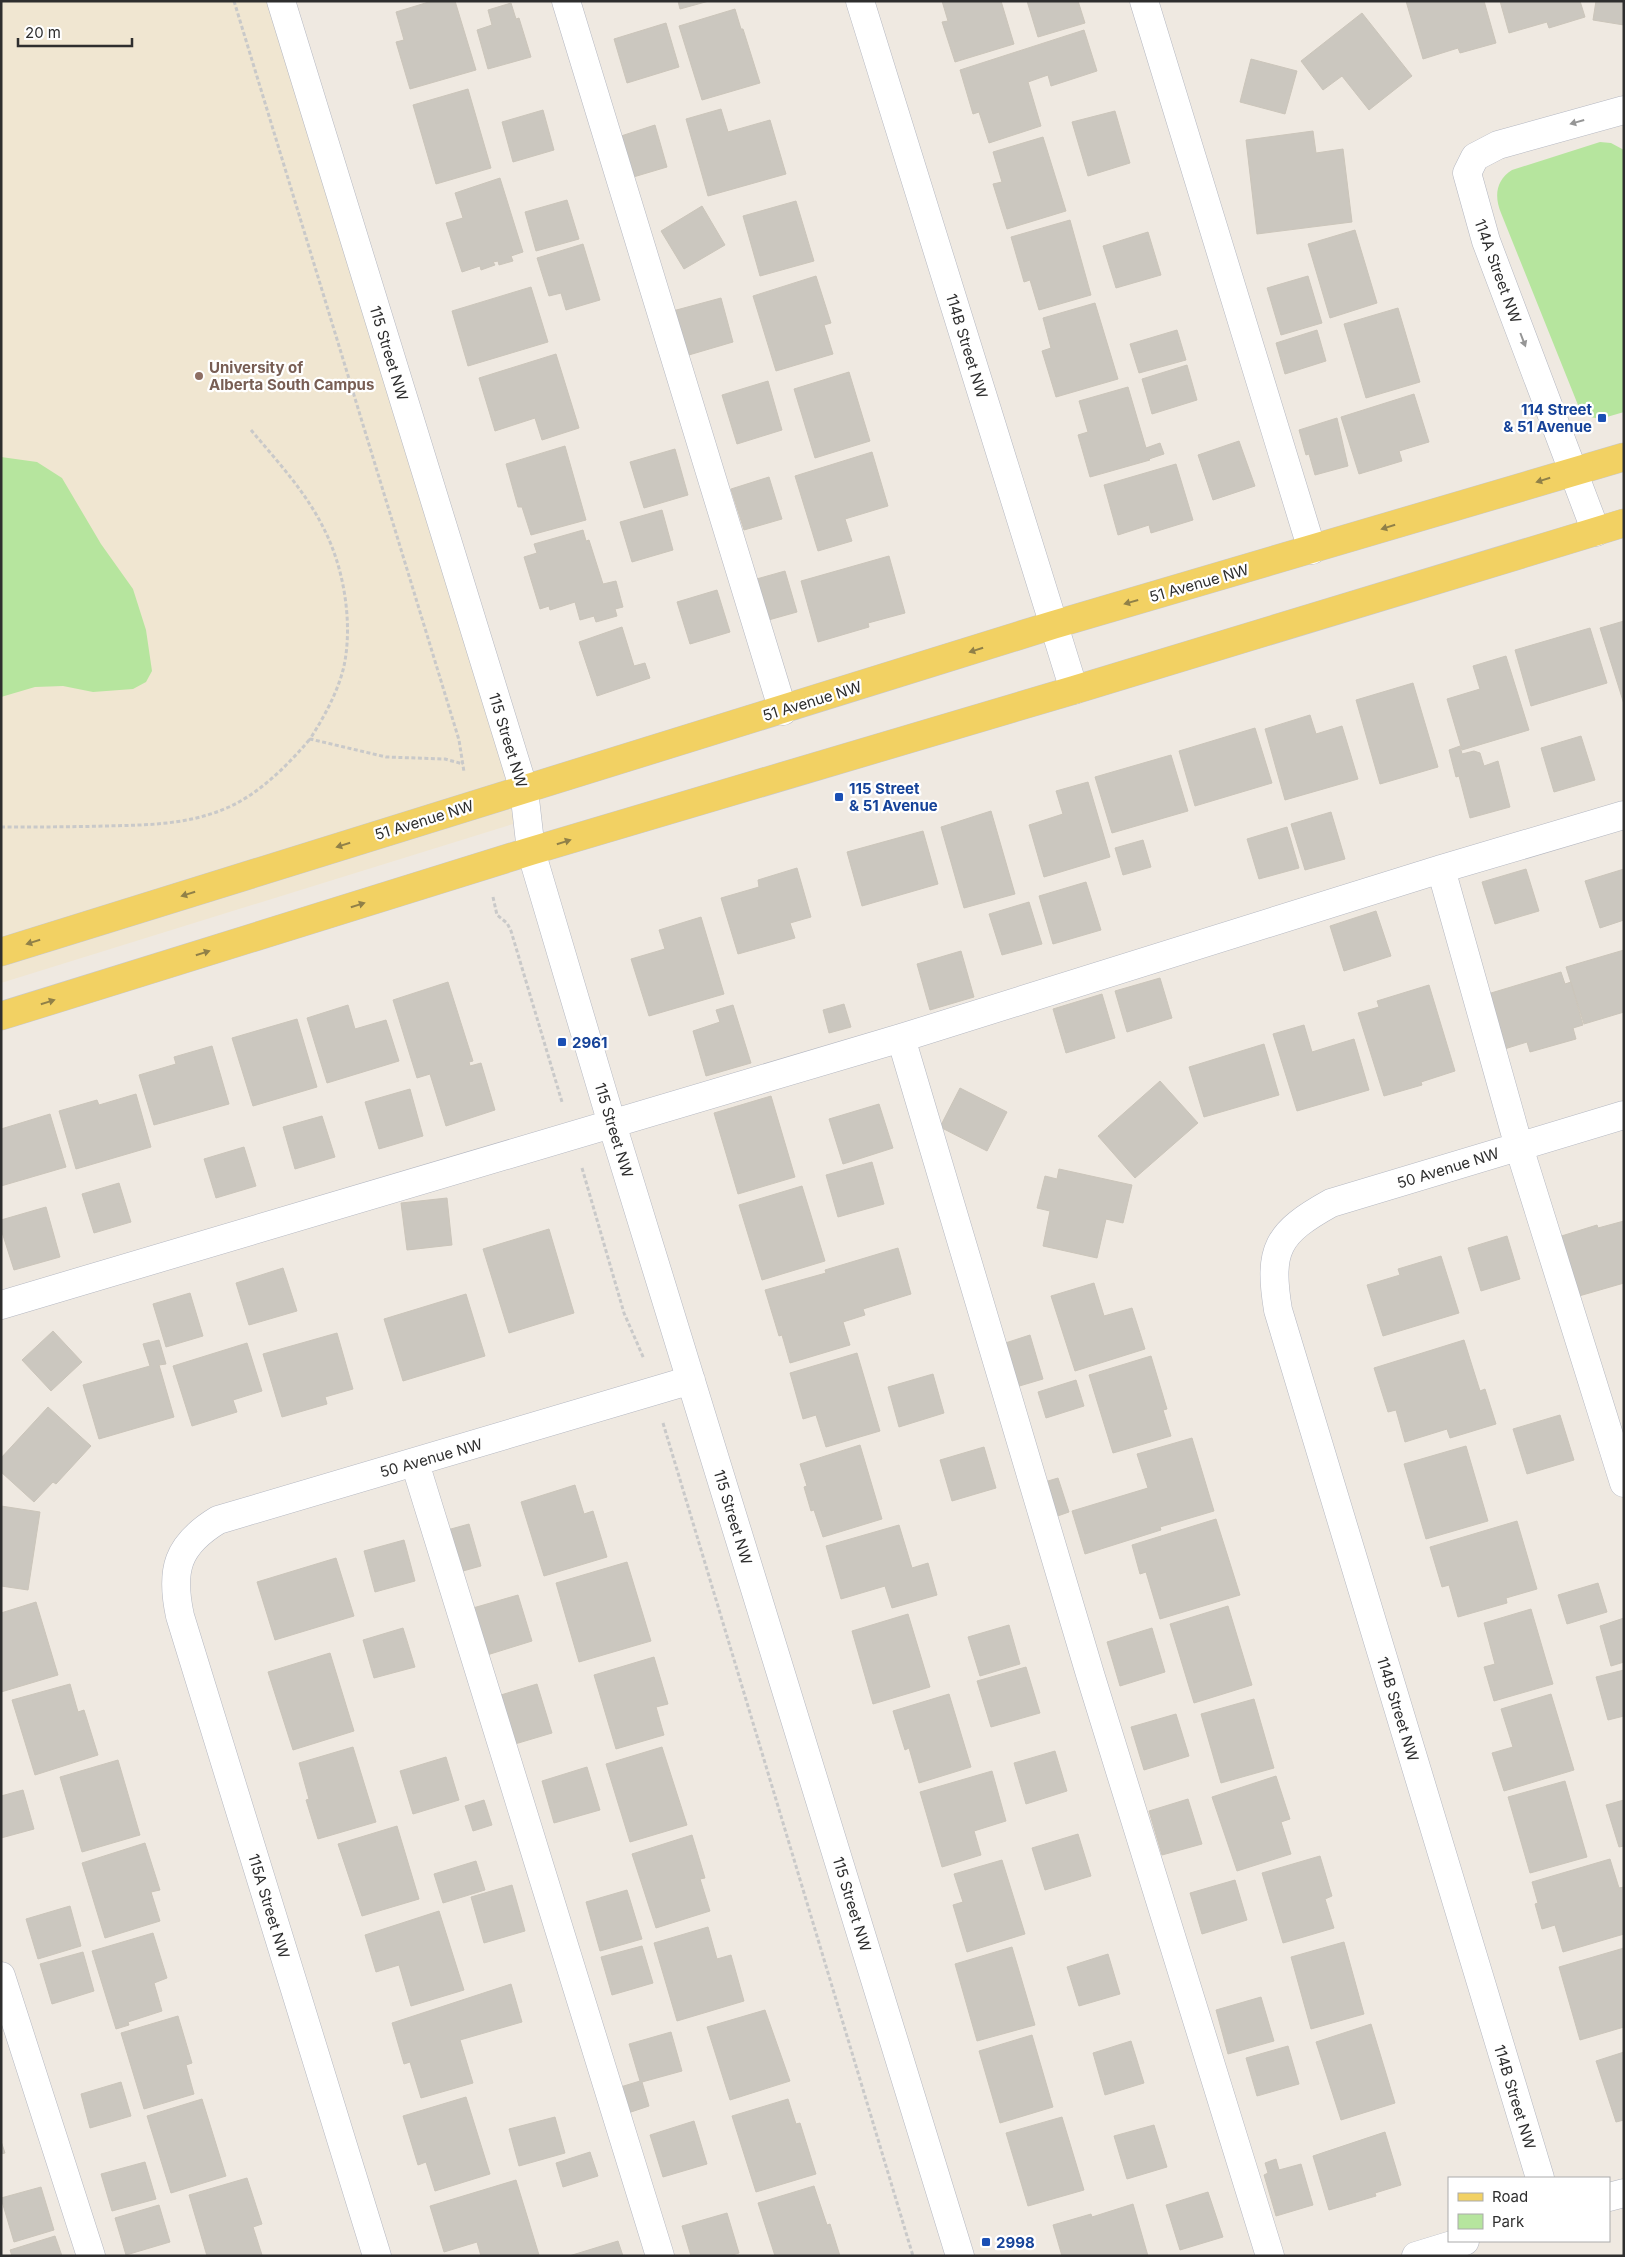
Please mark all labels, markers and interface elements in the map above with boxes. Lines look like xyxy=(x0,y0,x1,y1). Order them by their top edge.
scale bar xyxy=(18,15,131,47)
text: 20 m xyxy=(25,23,61,42)
one-way arrow xyxy=(1569,119,1584,127)
street label: 114A Street NW xyxy=(1470,216,1526,326)
street label: 114B Street NW xyxy=(942,291,992,401)
street label: 115 Street NW xyxy=(366,303,412,403)
one-way arrow xyxy=(1519,333,1527,348)
place label: University of Alberta South Campus xyxy=(209,358,374,394)
marker: University of Alberta South Campus xyxy=(193,370,205,382)
place label: 114 Street & 51 Avenue xyxy=(1503,400,1592,436)
marker: 114 Street & 51 Avenue xyxy=(1596,412,1608,424)
one-way arrow xyxy=(1536,477,1551,485)
one-way arrow xyxy=(1380,524,1395,532)
street label: 51 Avenue NW xyxy=(1147,560,1251,606)
one-way arrow xyxy=(1124,599,1139,607)
one-way arrow xyxy=(968,646,983,654)
street label: 51 Avenue NW xyxy=(760,677,864,725)
street label: 115 Street NW xyxy=(485,690,531,790)
place label: 115 Street & 51 Avenue xyxy=(849,779,938,815)
marker: 115 Street & 51 Avenue xyxy=(833,791,845,803)
street label: 51 Avenue NW xyxy=(372,796,476,844)
one-way arrow xyxy=(556,837,571,845)
one-way arrow xyxy=(336,842,351,849)
one-way arrow xyxy=(181,890,196,898)
one-way arrow xyxy=(351,901,366,909)
one-way arrow xyxy=(26,939,41,946)
one-way arrow xyxy=(196,949,211,957)
one-way arrow xyxy=(40,997,55,1005)
place label: 2961 xyxy=(572,1033,607,1052)
marker: 2961 xyxy=(556,1036,568,1048)
street label: 115 Street NW xyxy=(591,1080,637,1180)
street label: 50 Avenue NW xyxy=(1395,1143,1502,1193)
street label: 50 Avenue NW xyxy=(378,1434,485,1482)
street label: 115 Street NW xyxy=(710,1467,756,1567)
street label: 114B Street NW xyxy=(1373,1654,1423,1764)
street label: 115A Street NW xyxy=(244,1851,294,1961)
street label: 115 Street NW xyxy=(829,1854,875,1954)
street label: 114B Street NW xyxy=(1490,2042,1540,2152)
legend xyxy=(1448,2177,1610,2242)
text: Road xyxy=(1492,2187,1528,2206)
text: Park xyxy=(1492,2212,1525,2231)
place label: 2998 xyxy=(996,2233,1035,2252)
marker: 2998 xyxy=(980,2236,992,2248)

